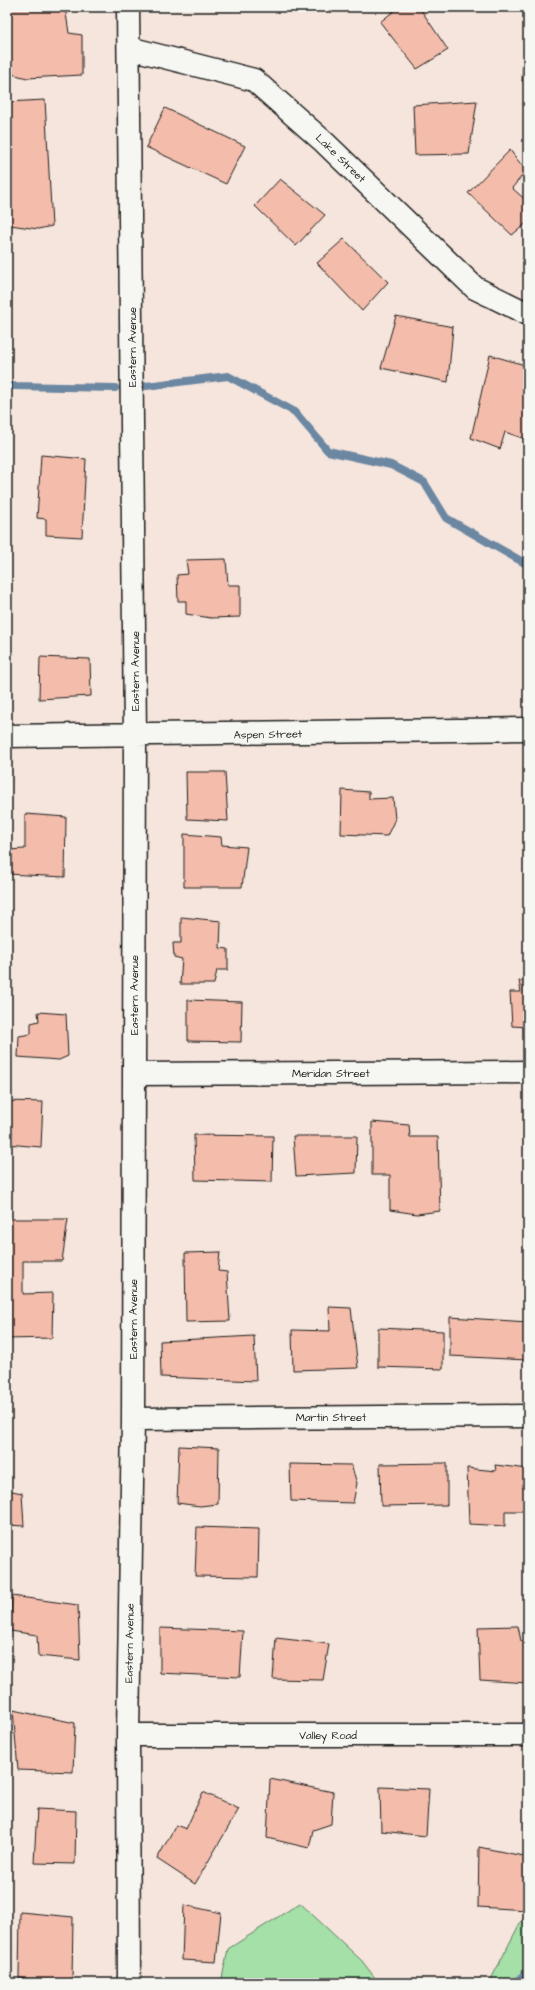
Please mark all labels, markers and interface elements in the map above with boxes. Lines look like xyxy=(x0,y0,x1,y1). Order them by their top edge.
street label: Lake Street xyxy=(312,131,369,186)
street label: Eastern Avenue xyxy=(125,307,140,387)
street label: Eastern Avenue xyxy=(128,631,143,711)
street label: Aspen Street xyxy=(234,726,303,743)
street label: Eastern Avenue xyxy=(127,955,142,1035)
street label: Meridan Street xyxy=(292,1066,370,1081)
street label: Eastern Avenue xyxy=(126,1279,141,1359)
street label: Martin Street xyxy=(296,1410,367,1425)
street label: Eastern Avenue xyxy=(121,1603,138,1683)
street label: Valley Road xyxy=(299,1728,357,1744)

